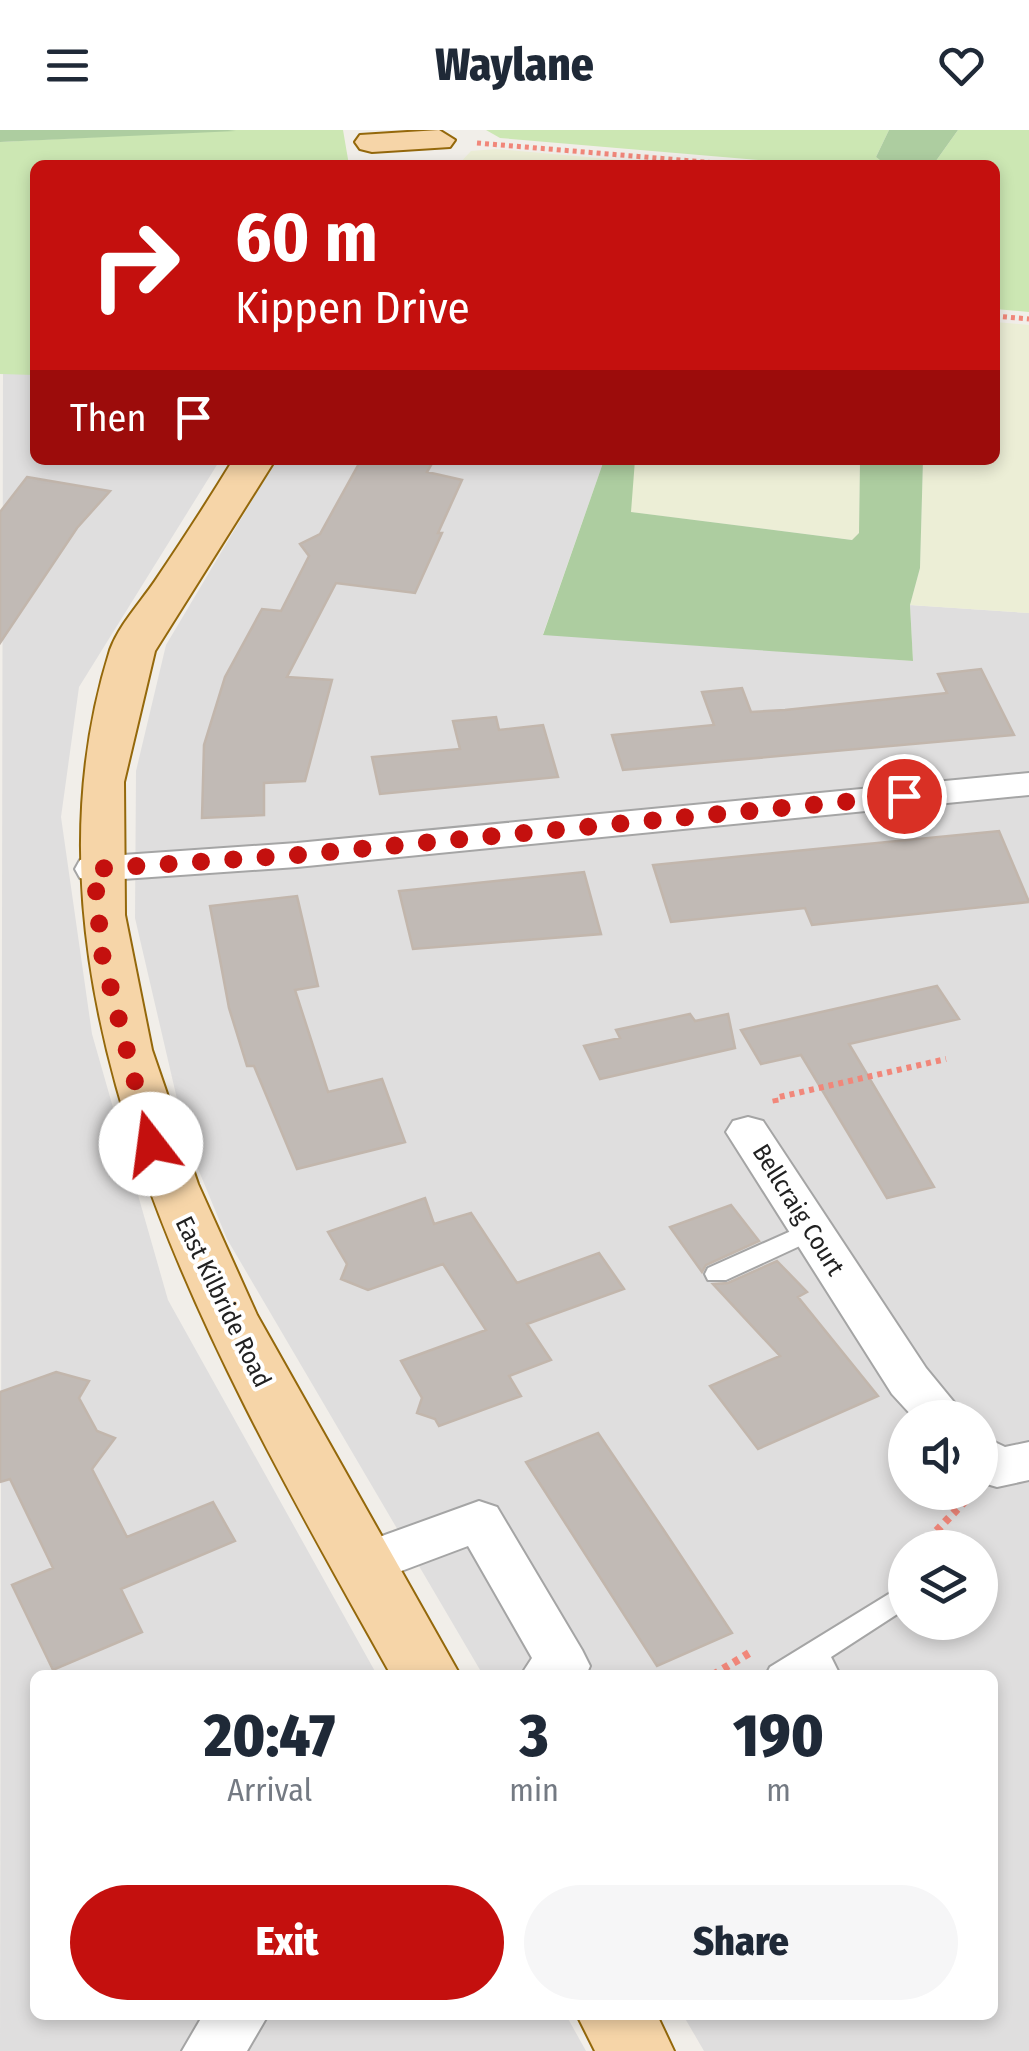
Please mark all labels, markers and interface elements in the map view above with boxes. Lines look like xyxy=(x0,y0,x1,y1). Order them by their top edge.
icon: menu xyxy=(40,38,95,93)
text: Waylane xyxy=(435,38,594,92)
icon: heart xyxy=(934,38,989,93)
text: 60 m xyxy=(235,196,378,280)
icon: right xyxy=(70,200,200,330)
text: Kippen Drive xyxy=(235,281,470,335)
icon: arrive xyxy=(166,390,221,445)
text: Then xyxy=(70,395,146,441)
pin xyxy=(862,754,947,839)
icon: arrive xyxy=(877,769,932,824)
position arrow xyxy=(99,1092,203,1196)
street label: Bellcraig Court xyxy=(746,1139,851,1282)
street label: East Kilbride Road xyxy=(169,1212,277,1392)
map controls xyxy=(888,1400,998,1640)
button: sound xyxy=(888,1400,998,1510)
button: layers xyxy=(888,1530,998,1640)
text: 20:47 xyxy=(204,1700,335,1772)
text: 3 xyxy=(520,1700,549,1772)
text: 190 xyxy=(733,1700,824,1772)
text: Arrival xyxy=(227,1771,312,1809)
text: min xyxy=(509,1771,559,1809)
text: m xyxy=(766,1771,791,1809)
button: Exit xyxy=(70,1885,504,2000)
button: Share xyxy=(524,1885,958,2000)

